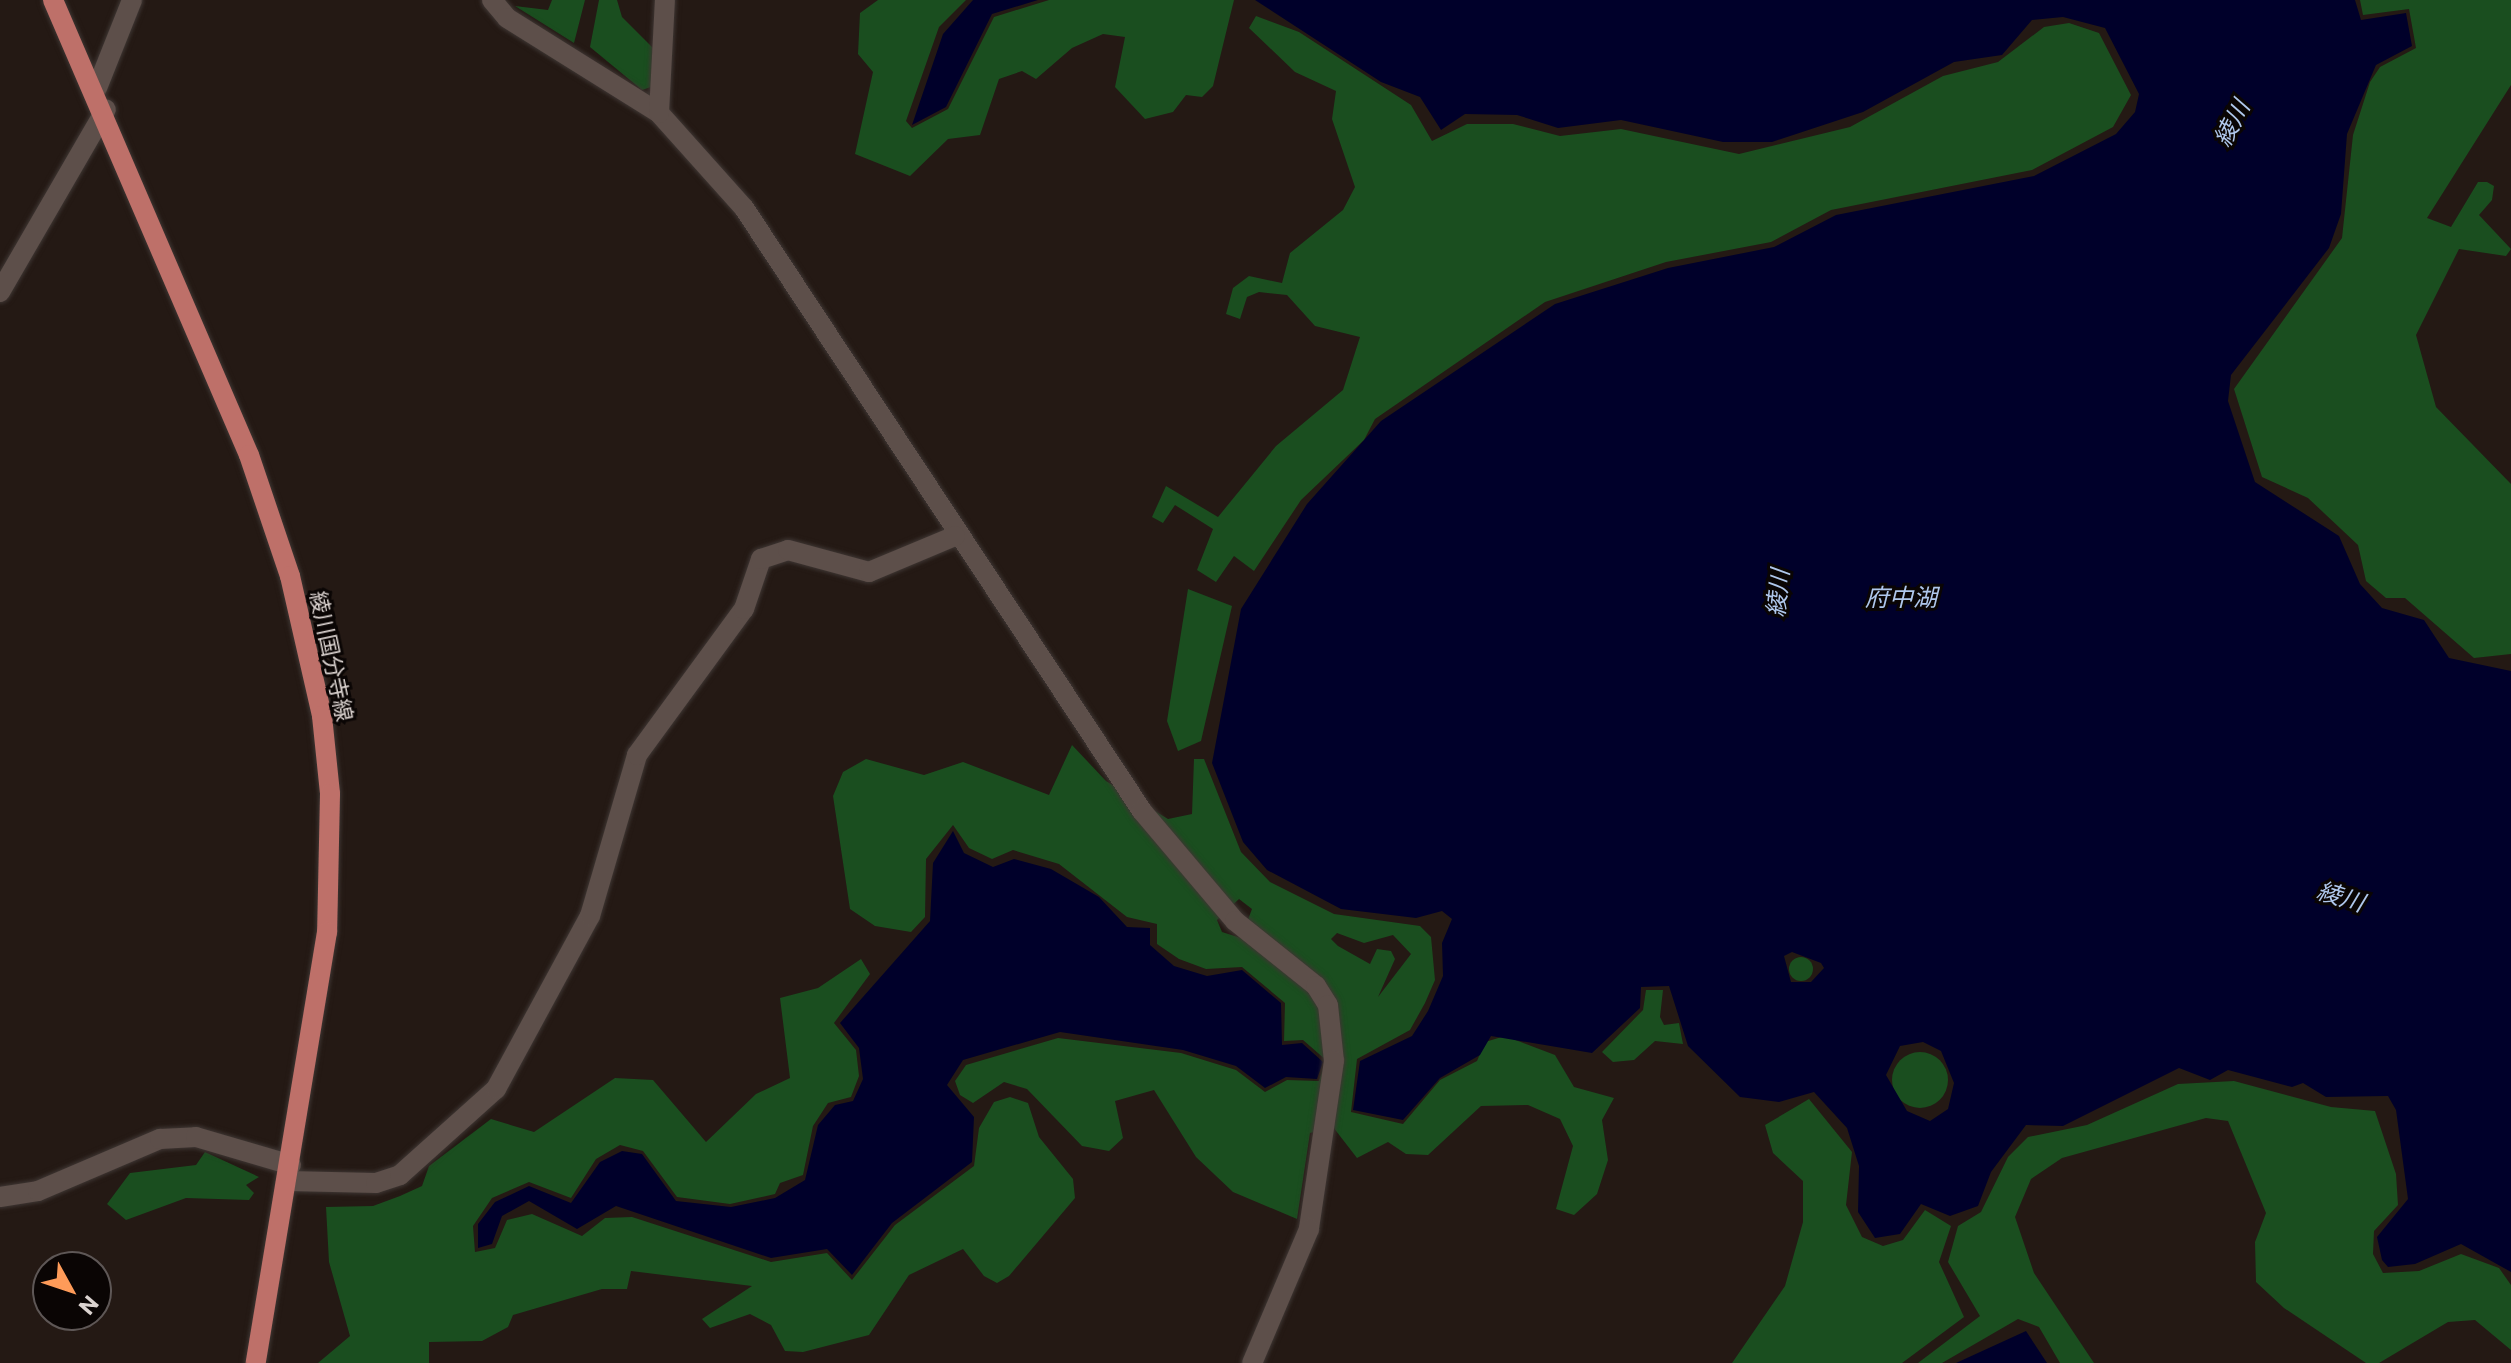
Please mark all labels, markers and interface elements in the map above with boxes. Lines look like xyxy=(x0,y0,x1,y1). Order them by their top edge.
water label: 綾川 xyxy=(2207,95,2255,151)
water label: 綾川 xyxy=(1760,568,1794,618)
water label: 府中湖 xyxy=(1865,583,1937,611)
street label: 綾川国分寺線 xyxy=(305,589,359,723)
water label: 綾川 xyxy=(2314,875,2368,917)
north arrow xyxy=(32,1251,112,1331)
text: N xyxy=(74,1290,105,1320)

